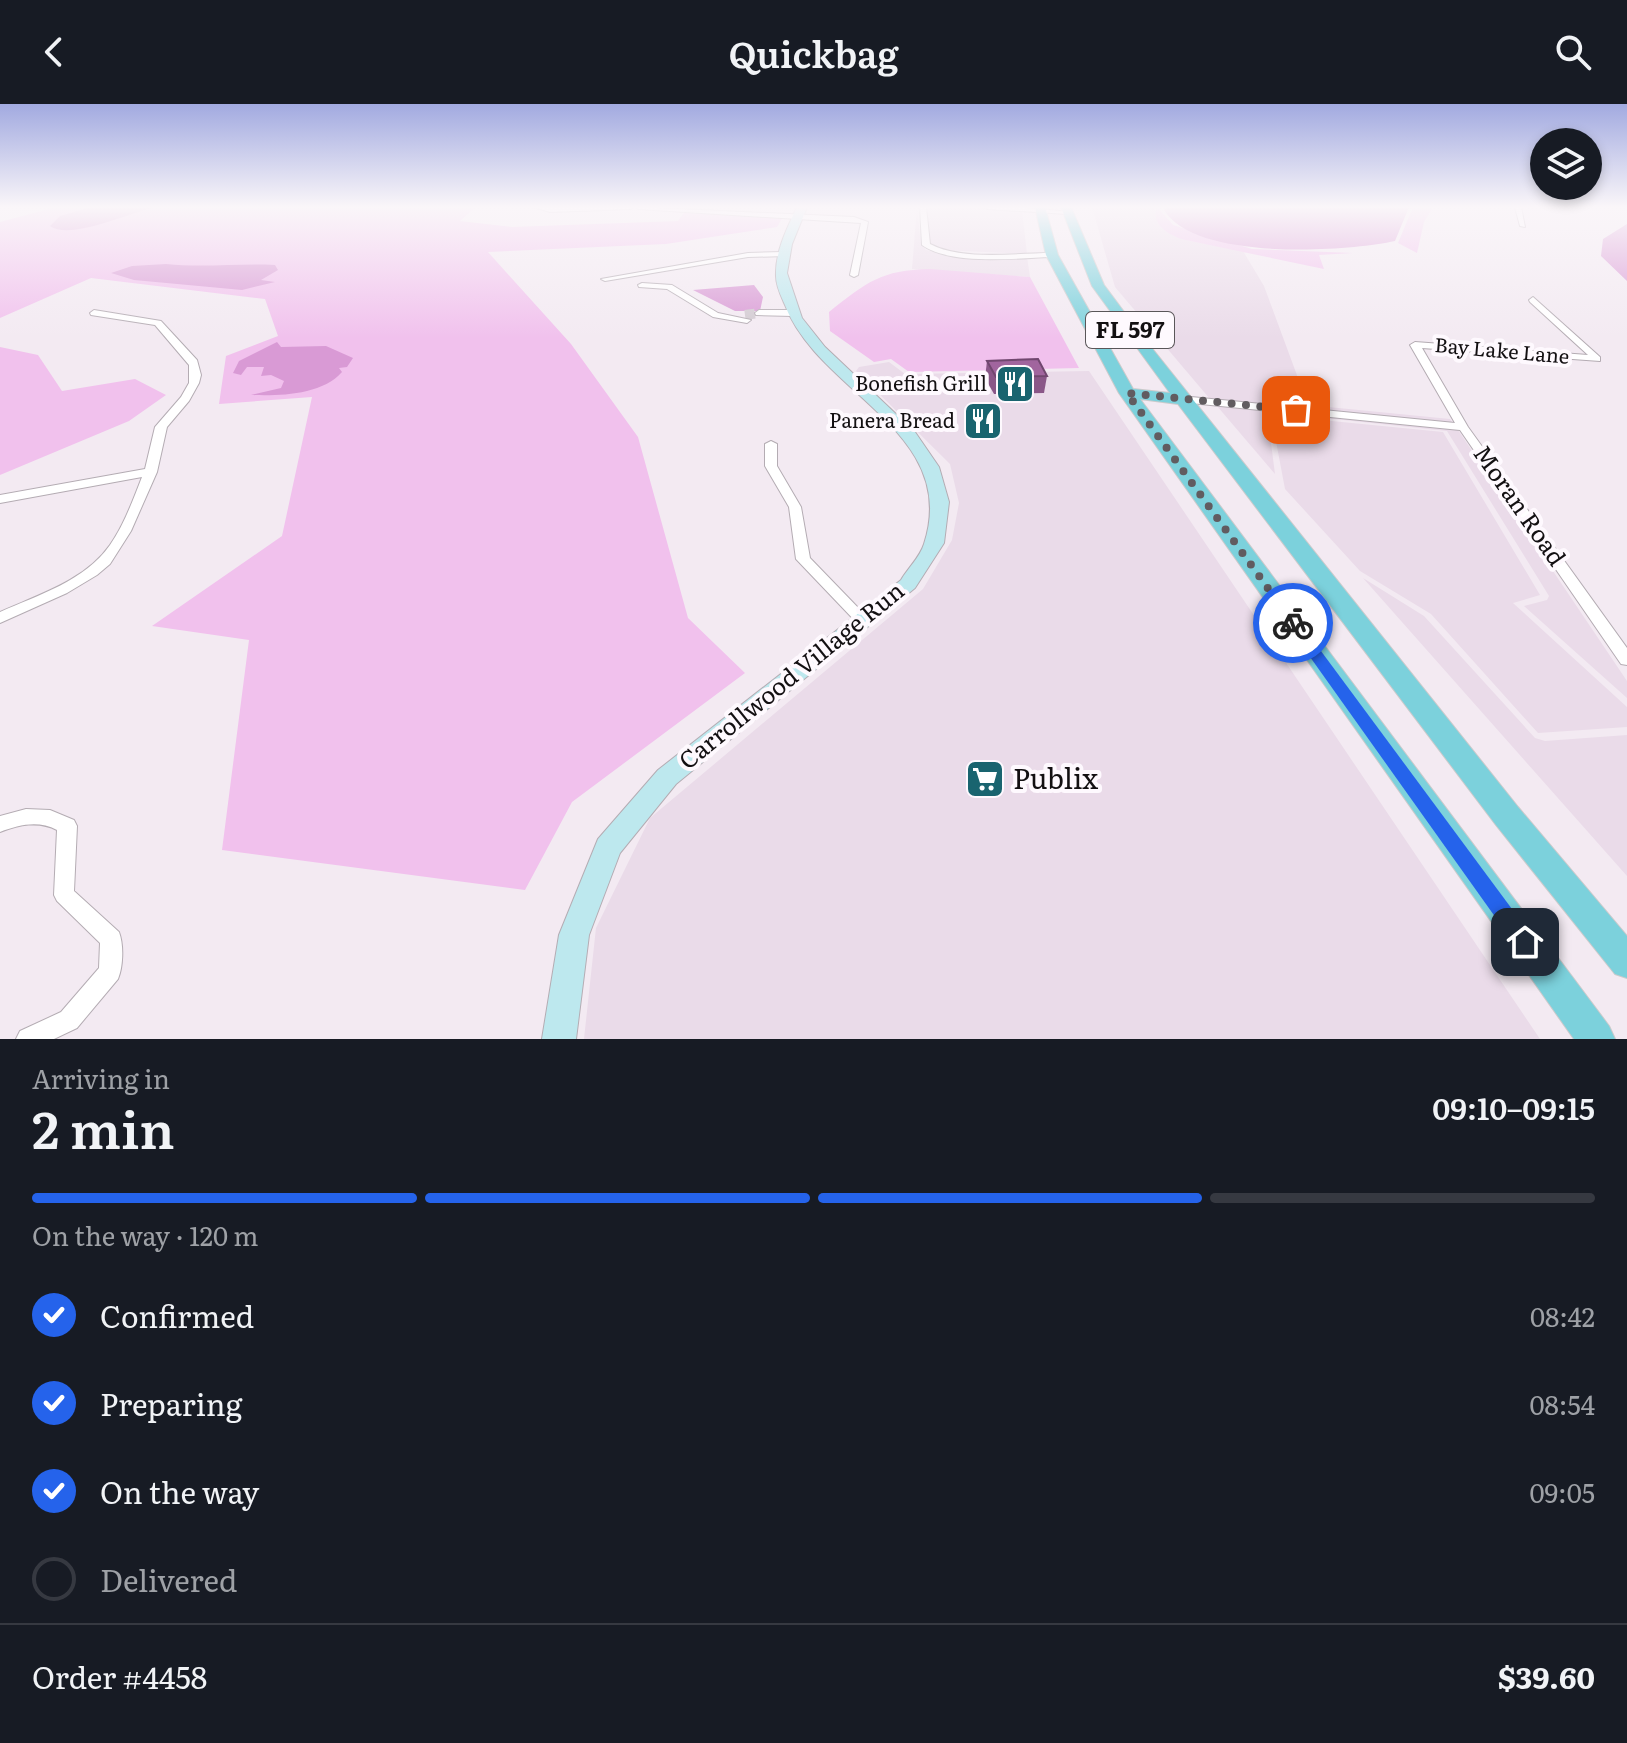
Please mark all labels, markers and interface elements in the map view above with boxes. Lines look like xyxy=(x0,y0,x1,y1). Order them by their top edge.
text: Quickbag xyxy=(728,26,899,79)
icon: back xyxy=(32,30,76,74)
icon: search xyxy=(1551,30,1595,74)
map controls xyxy=(1530,128,1602,200)
button: layers xyxy=(1530,128,1602,200)
road number: FL 597 xyxy=(1086,312,1174,348)
street label: Bay Lake Lane xyxy=(1434,328,1571,370)
restaurant icon: Bonefish Grill xyxy=(994,363,1036,405)
place label: Bonefish Grill xyxy=(855,367,987,397)
pin xyxy=(1262,376,1330,444)
icon: bag xyxy=(1274,388,1318,432)
restaurant icon: Panera Bread xyxy=(962,400,1004,442)
place label: Panera Bread xyxy=(829,404,955,434)
street label: Moran Road xyxy=(1466,437,1576,572)
street label: Carrollwood Village Run xyxy=(670,572,911,776)
courier xyxy=(1253,583,1333,663)
icon: bike xyxy=(1271,601,1315,645)
place label: Publix xyxy=(1013,756,1098,798)
supermarket icon: Publix xyxy=(964,758,1006,800)
pin xyxy=(1491,908,1559,976)
icon: home xyxy=(1503,920,1547,964)
text: Arriving in xyxy=(32,1058,170,1097)
text: 09:10–09:15 xyxy=(1432,1085,1595,1129)
text: 2 min xyxy=(32,1088,175,1165)
text: On the way · 120 m xyxy=(32,1215,258,1254)
icon: check xyxy=(32,1293,76,1337)
text: Confirmed xyxy=(100,1293,254,1337)
text: 08:42 xyxy=(1530,1296,1595,1335)
icon: check xyxy=(32,1381,76,1425)
text: Preparing xyxy=(100,1381,242,1425)
text: 08:54 xyxy=(1529,1384,1595,1423)
icon: check xyxy=(32,1469,76,1513)
text: On the way xyxy=(100,1469,259,1513)
text: 09:05 xyxy=(1529,1472,1595,1511)
text: Delivered xyxy=(100,1557,237,1601)
text: Order #4458 xyxy=(32,1654,207,1698)
text: $39.60 xyxy=(1498,1654,1595,1698)

